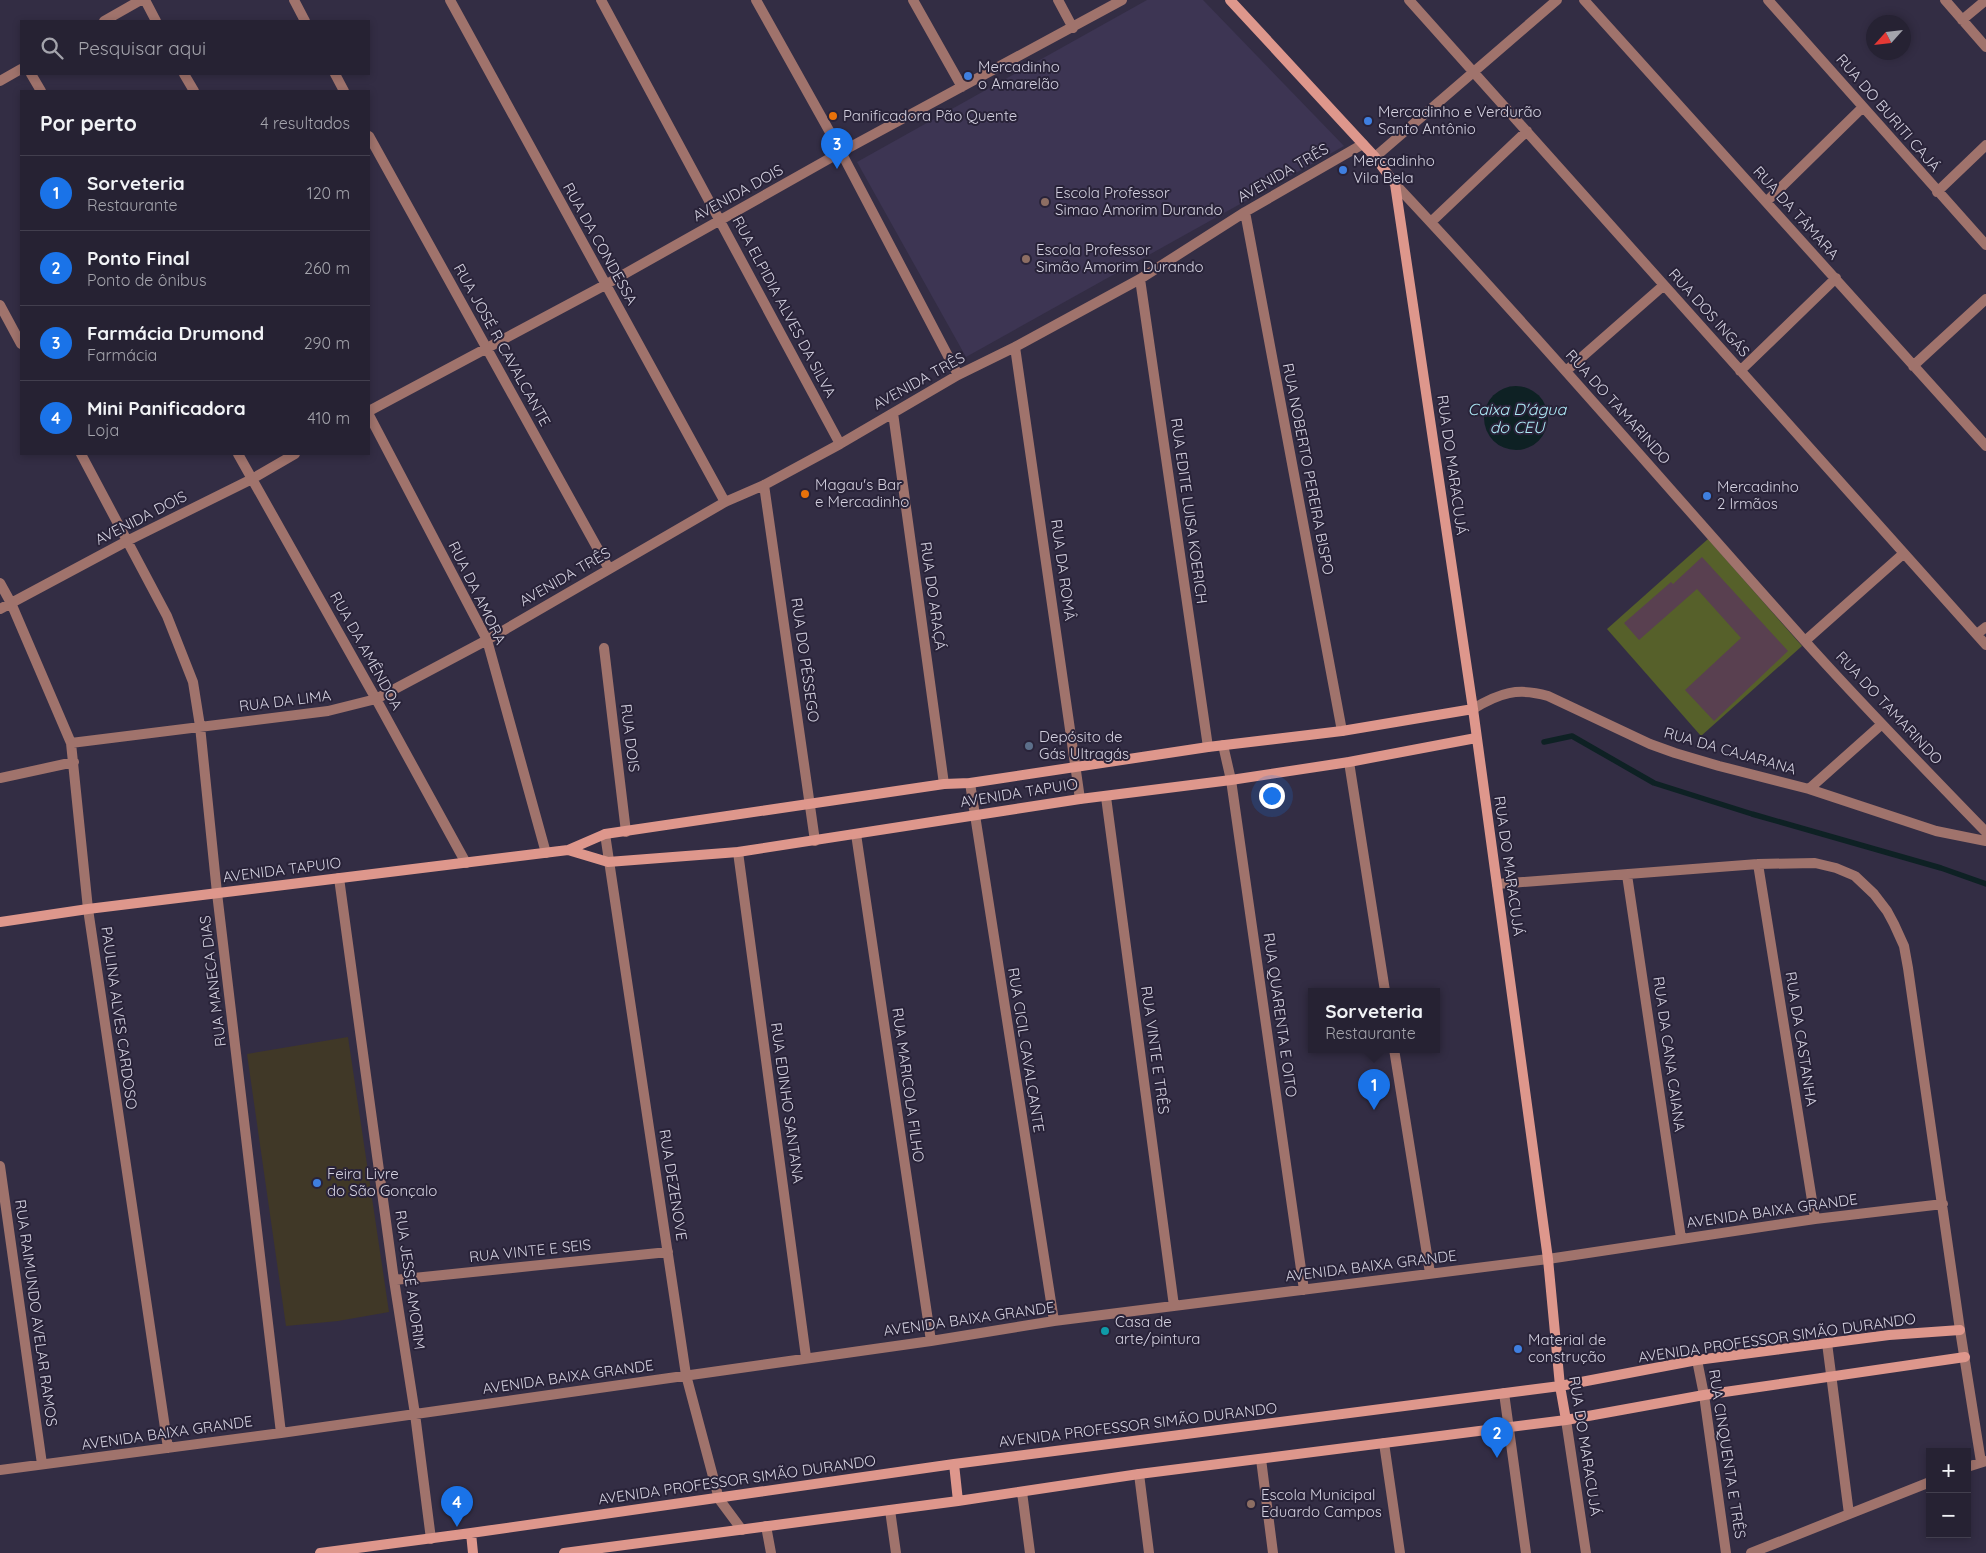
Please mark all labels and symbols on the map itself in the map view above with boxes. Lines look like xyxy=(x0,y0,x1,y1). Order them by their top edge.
north arrow xyxy=(1866,15,1911,60)
street label: RUA DO BURITI CAJÁ xyxy=(1832,50,1945,176)
place label: Mercadinho o Amarelão xyxy=(978,57,1060,93)
marker: Mercadinho o Amarelão xyxy=(962,70,974,82)
place label: Mercadinho e Verdurão Santo Antônio xyxy=(1378,102,1542,138)
place label: Panificadora Pão Quente xyxy=(843,106,1017,125)
marker: Panificadora Pão Quente xyxy=(827,110,839,122)
marker: Mercadinho e Verdurão Santo Antônio xyxy=(1362,115,1374,127)
pin: 3 xyxy=(821,128,853,169)
street label: AVENIDA TRÊS xyxy=(1234,139,1332,206)
place label: Mercadinho Vila Bela xyxy=(1353,151,1435,187)
street label: AVENIDA DOIS xyxy=(689,160,786,225)
street label: RUA DA TÂMARA xyxy=(1749,162,1844,264)
marker: Mercadinho Vila Bela xyxy=(1337,164,1349,176)
street label: RUA DA CONDESSA xyxy=(559,179,642,308)
place label: Escola Professor Simao Amorim Durando xyxy=(1055,183,1223,219)
marker: Escola Professor Simao Amorim Durando xyxy=(1039,196,1051,208)
street label: RUA ELPIDIA ALVES DA SILVA xyxy=(728,213,841,401)
place label: Escola Professor Simão Amorim Durando xyxy=(1036,240,1204,276)
marker: Escola Professor Simão Amorim Durando xyxy=(1020,253,1032,265)
street label: RUA JOSÉ R CAVALCANTE xyxy=(450,260,555,429)
street label: RUA DOS INGÁS xyxy=(1665,265,1754,361)
street label: RUA DO TAMARINDO xyxy=(1562,345,1675,468)
street label: AVENIDA TRÊS xyxy=(870,348,968,414)
street label: RUA NOBERTO PEREIRA BISPO xyxy=(1279,361,1338,576)
street label: RUA DO MARACUJÁ xyxy=(1433,394,1472,536)
water label: Caixa D'água do CEU xyxy=(1468,399,1567,437)
street label: RUA EDITE LUISA KOERICH xyxy=(1167,417,1212,605)
place label: Magau's Bar e Mercadinho xyxy=(815,475,909,511)
place label: Mercadinho 2 Irmãos xyxy=(1717,477,1799,513)
street label: AVENIDA DOIS xyxy=(92,486,190,549)
marker: Magau's Bar e Mercadinho xyxy=(799,488,811,500)
marker: Mercadinho 2 Irmãos xyxy=(1701,490,1713,502)
street label: RUA DA ROMÂ xyxy=(1047,518,1080,622)
street label: RUA DA AMORA xyxy=(444,538,511,648)
street label: RUA DO ARAÇÁ xyxy=(916,540,951,652)
street label: AVENIDA TRÊS xyxy=(516,543,614,610)
street label: RUA DA AMÊNDOA xyxy=(326,588,407,713)
street label: RUA DO PÊSSEGO xyxy=(787,596,824,723)
street label: RUA DO TAMARINDO xyxy=(1832,647,1947,768)
street label: RUA DA LIMA xyxy=(238,685,332,716)
street label: RUA DOIS xyxy=(617,703,644,773)
street label: RUA DA CAJARANA xyxy=(1662,723,1799,779)
place label: Depósito de Gás Ultragás xyxy=(1039,727,1129,763)
marker: Depósito de Gás Ultragás xyxy=(1023,740,1035,752)
street label: AVENIDA TAPUIO xyxy=(959,774,1079,811)
your location xyxy=(1259,783,1285,809)
street label: RUA DO MARACUJÁ xyxy=(1490,795,1529,937)
street label: AVENIDA TAPUIO xyxy=(222,853,342,886)
street label: RUA MANECA DIAS xyxy=(195,914,230,1048)
street label: PAULINA ALVES CARDOSO xyxy=(97,925,142,1111)
street label: RUA QUARENTA E OITO xyxy=(1260,931,1301,1098)
street label: RUA CICIL CAVALCANTE xyxy=(1004,966,1049,1134)
street label: RUA DA CASTANHA xyxy=(1781,970,1822,1108)
street label: RUA DA CANA CAIANA xyxy=(1649,975,1690,1133)
street label: RUA VINTE E TRÊS xyxy=(1137,985,1174,1115)
street label: RUA MARICOLA FILHO xyxy=(888,1006,929,1163)
street label: RUA EDINHO SANTANA xyxy=(767,1021,808,1185)
pin: 1 xyxy=(1358,1069,1390,1110)
street label: RUA DEZENOVE xyxy=(655,1128,692,1242)
place label: Feira Livre do São Gonçalo xyxy=(327,1164,437,1200)
marker: Feira Livre do São Gonçalo xyxy=(311,1177,323,1189)
street label: AVENIDA BAIXA GRANDE xyxy=(1685,1189,1859,1232)
street label: RUA RAIMUNDO AVELAR RAMOS xyxy=(11,1198,62,1428)
street label: RUA JESSÉ AMORIM xyxy=(391,1209,430,1351)
street label: RUA VINTE E SEIS xyxy=(468,1235,592,1266)
street label: AVENIDA BAIXA GRANDE xyxy=(1284,1246,1458,1285)
street label: AVENIDA BAIXA GRANDE xyxy=(882,1297,1056,1340)
street label: AVENIDA PROFESSOR SIMÃO DURANDO xyxy=(1637,1309,1917,1366)
place label: Casa de arte/pintura xyxy=(1115,1312,1200,1348)
marker: Casa de arte/pintura xyxy=(1099,1325,1111,1337)
place label: Material de construção xyxy=(1528,1330,1606,1366)
marker: Material de construção xyxy=(1512,1343,1524,1355)
street label: AVENIDA BAIXA GRANDE xyxy=(481,1355,655,1398)
street label: RUA CINQUENTA E TRÊS xyxy=(1705,1368,1750,1540)
street label: RUA DO MARACUJÁ xyxy=(1565,1375,1606,1517)
street label: AVENIDA PROFESSOR SIMÃO DURANDO xyxy=(998,1398,1278,1451)
street label: AVENIDA BAIXA GRANDE xyxy=(80,1411,254,1454)
pin: 2 xyxy=(1481,1417,1513,1458)
street label: AVENIDA PROFESSOR SIMÃO DURANDO xyxy=(597,1451,877,1508)
place label: Escola Municipal Eduardo Campos xyxy=(1261,1485,1382,1521)
pin: 4 xyxy=(441,1486,473,1527)
marker: Escola Municipal Eduardo Campos xyxy=(1245,1498,1257,1510)

